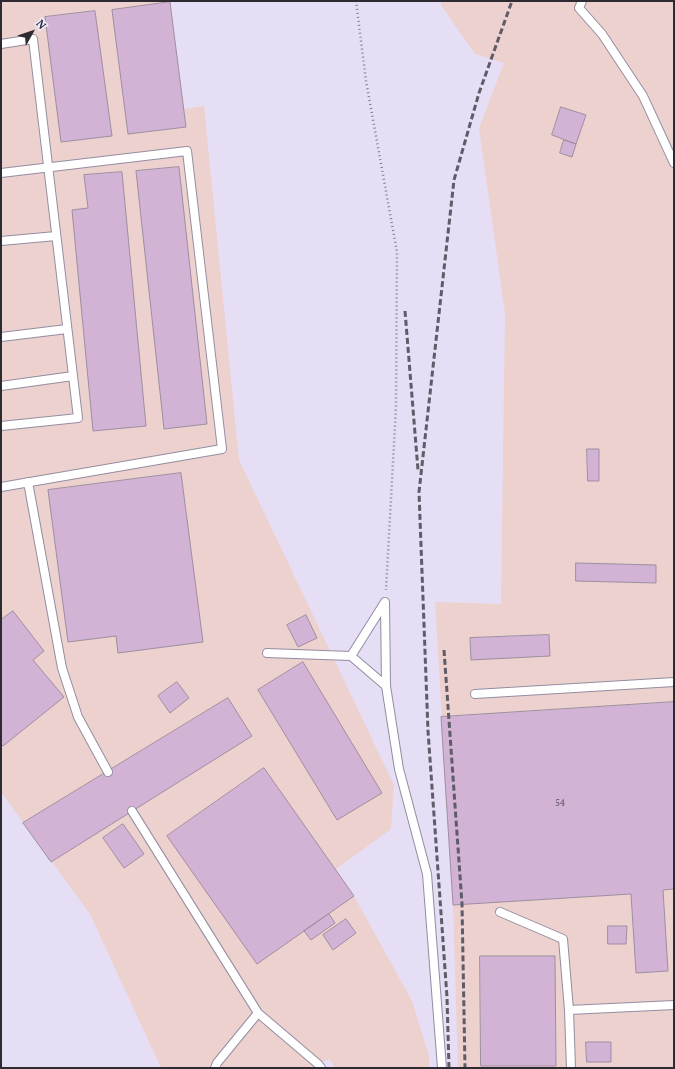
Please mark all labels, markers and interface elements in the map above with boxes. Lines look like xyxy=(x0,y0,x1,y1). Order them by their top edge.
north arrow xyxy=(12,12,52,52)
text: N xyxy=(33,17,49,32)
house number: 54 xyxy=(555,798,565,808)

